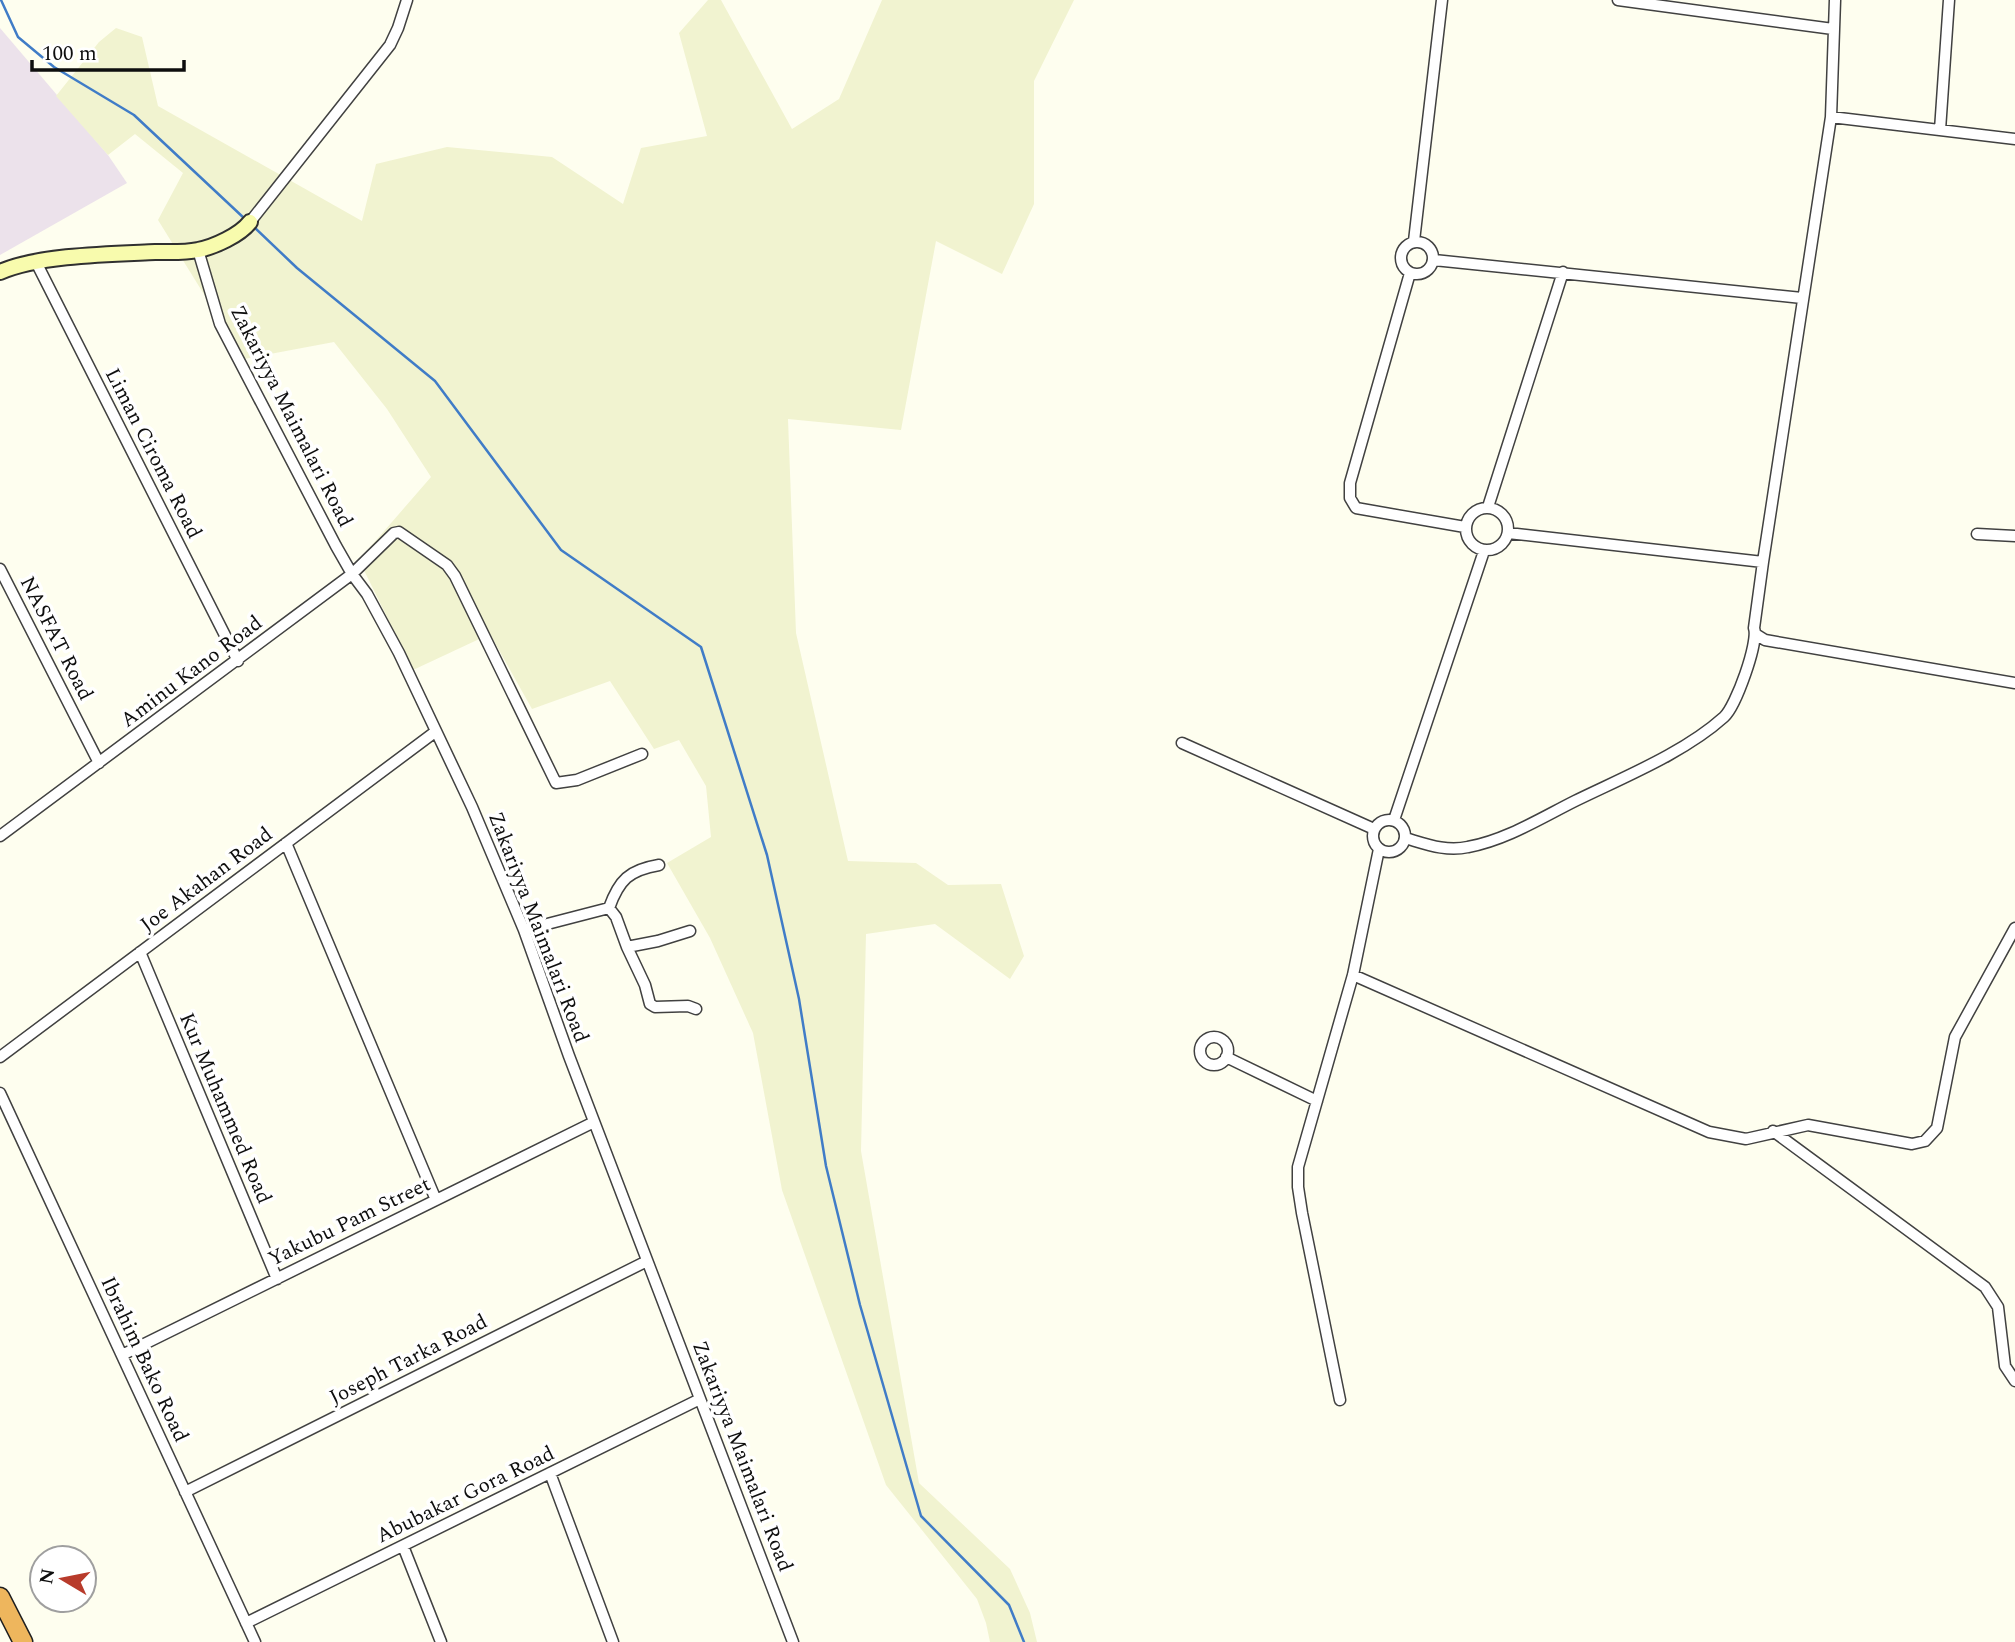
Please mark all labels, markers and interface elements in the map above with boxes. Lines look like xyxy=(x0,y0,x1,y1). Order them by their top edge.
scale bar xyxy=(32,28,184,72)
text: 100 m xyxy=(42,38,97,70)
street label: Zakariyya Maimalari Road xyxy=(221,300,361,533)
street label: Liman Ciroma Road xyxy=(96,362,210,544)
street label: NASFAT Road xyxy=(11,571,101,706)
street label: Aminu Kano Road xyxy=(114,608,269,736)
street label: Zakariyya Maimalari Road xyxy=(479,807,597,1047)
street label: Joe Akahan Road xyxy=(134,819,280,940)
street label: Kur Muhammed Road xyxy=(170,1008,280,1209)
street label: Yakubu Pam Street xyxy=(263,1169,436,1275)
street label: Ibrahim Bako Road xyxy=(92,1271,197,1448)
street label: Joseph Tarka Road xyxy=(324,1306,493,1414)
street label: Zakariyya Maimalari Road xyxy=(683,1336,801,1576)
street label: Abubakar Gora Road xyxy=(371,1438,560,1552)
north arrow xyxy=(28,1544,98,1614)
text: N xyxy=(32,1566,63,1586)

